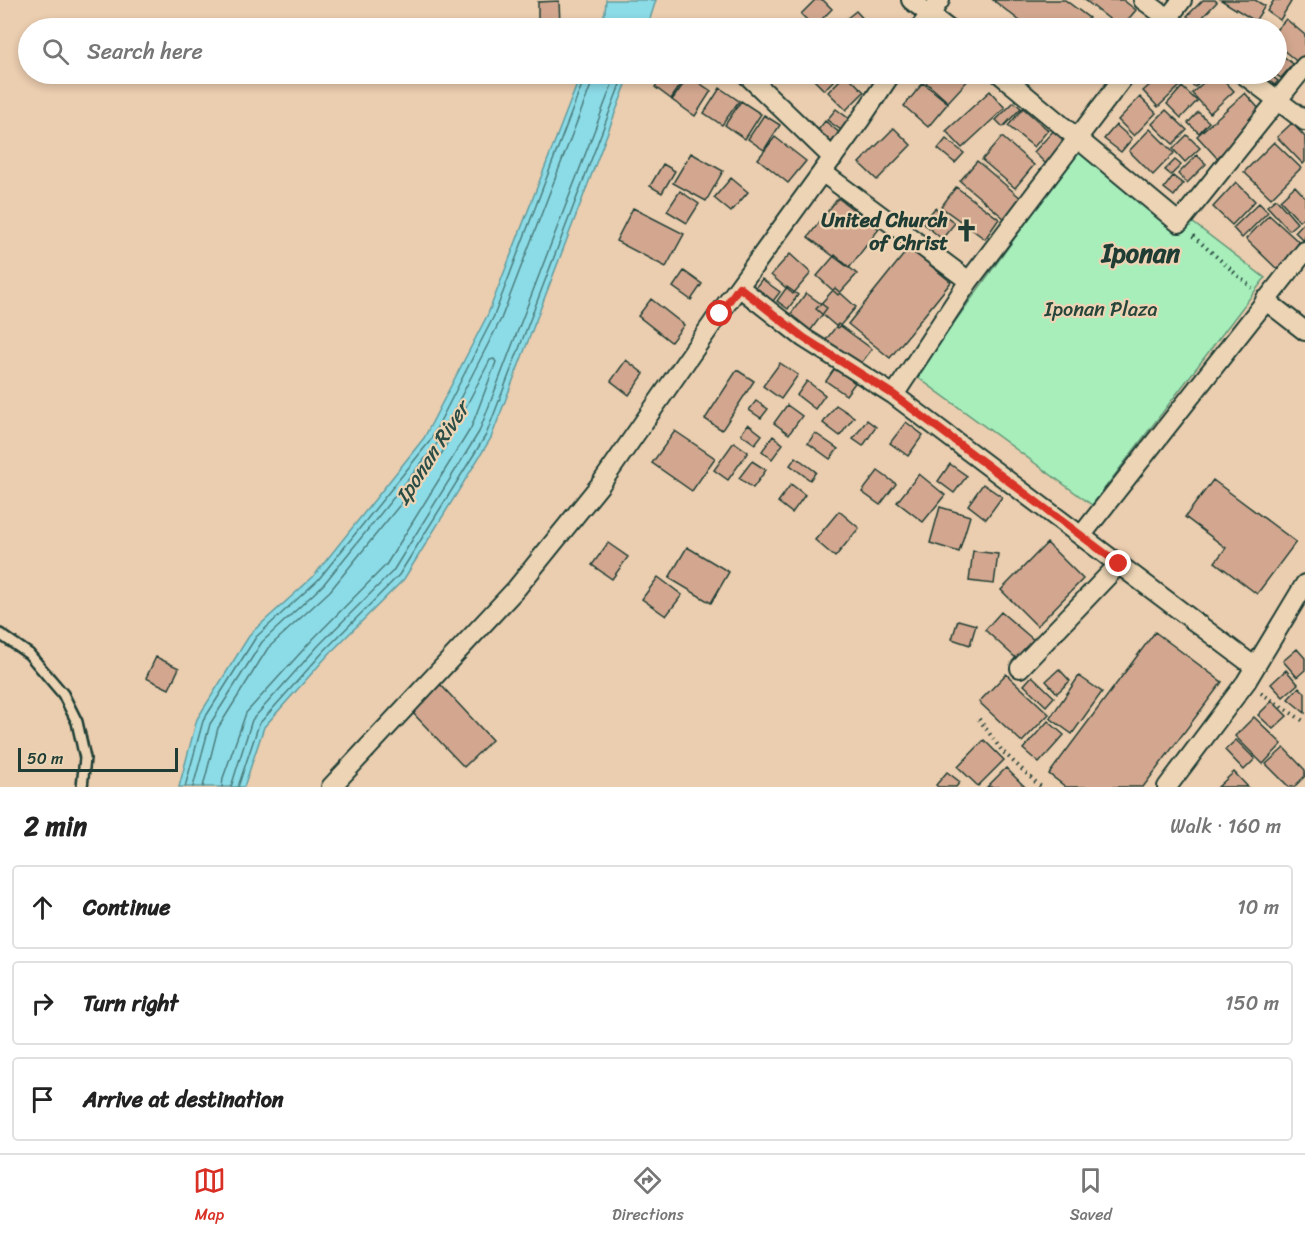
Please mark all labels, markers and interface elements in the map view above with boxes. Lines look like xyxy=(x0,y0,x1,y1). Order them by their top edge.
search box xyxy=(18,18,1287,84)
text: Search here xyxy=(87,32,203,71)
icon: search xyxy=(39,35,72,68)
place label: United Church of Christ xyxy=(821,203,949,261)
church icon: United Church of Christ xyxy=(953,218,979,244)
district label: Iponan xyxy=(1100,230,1181,276)
park label: Iponan Plaza xyxy=(1044,292,1157,327)
route start xyxy=(706,300,732,326)
water label: Iponan River xyxy=(384,390,482,513)
route end xyxy=(1105,550,1131,576)
text: 50 m xyxy=(27,744,63,773)
scale bar xyxy=(18,745,178,772)
text: 2 min xyxy=(24,803,87,849)
text: Walk · 160 m xyxy=(1170,809,1281,844)
text: Continue xyxy=(83,888,171,927)
text: 10 m xyxy=(1237,890,1279,925)
icon: ahead xyxy=(26,891,59,924)
text: Turn right xyxy=(83,984,178,1023)
text: 150 m xyxy=(1225,986,1279,1021)
icon: right xyxy=(26,987,59,1020)
text: Arrive at destination xyxy=(83,1080,284,1119)
icon: arrive xyxy=(26,1083,59,1116)
tab: Map xyxy=(193,1164,226,1229)
tab: Directions xyxy=(612,1164,684,1229)
tab: Saved xyxy=(1070,1164,1112,1229)

